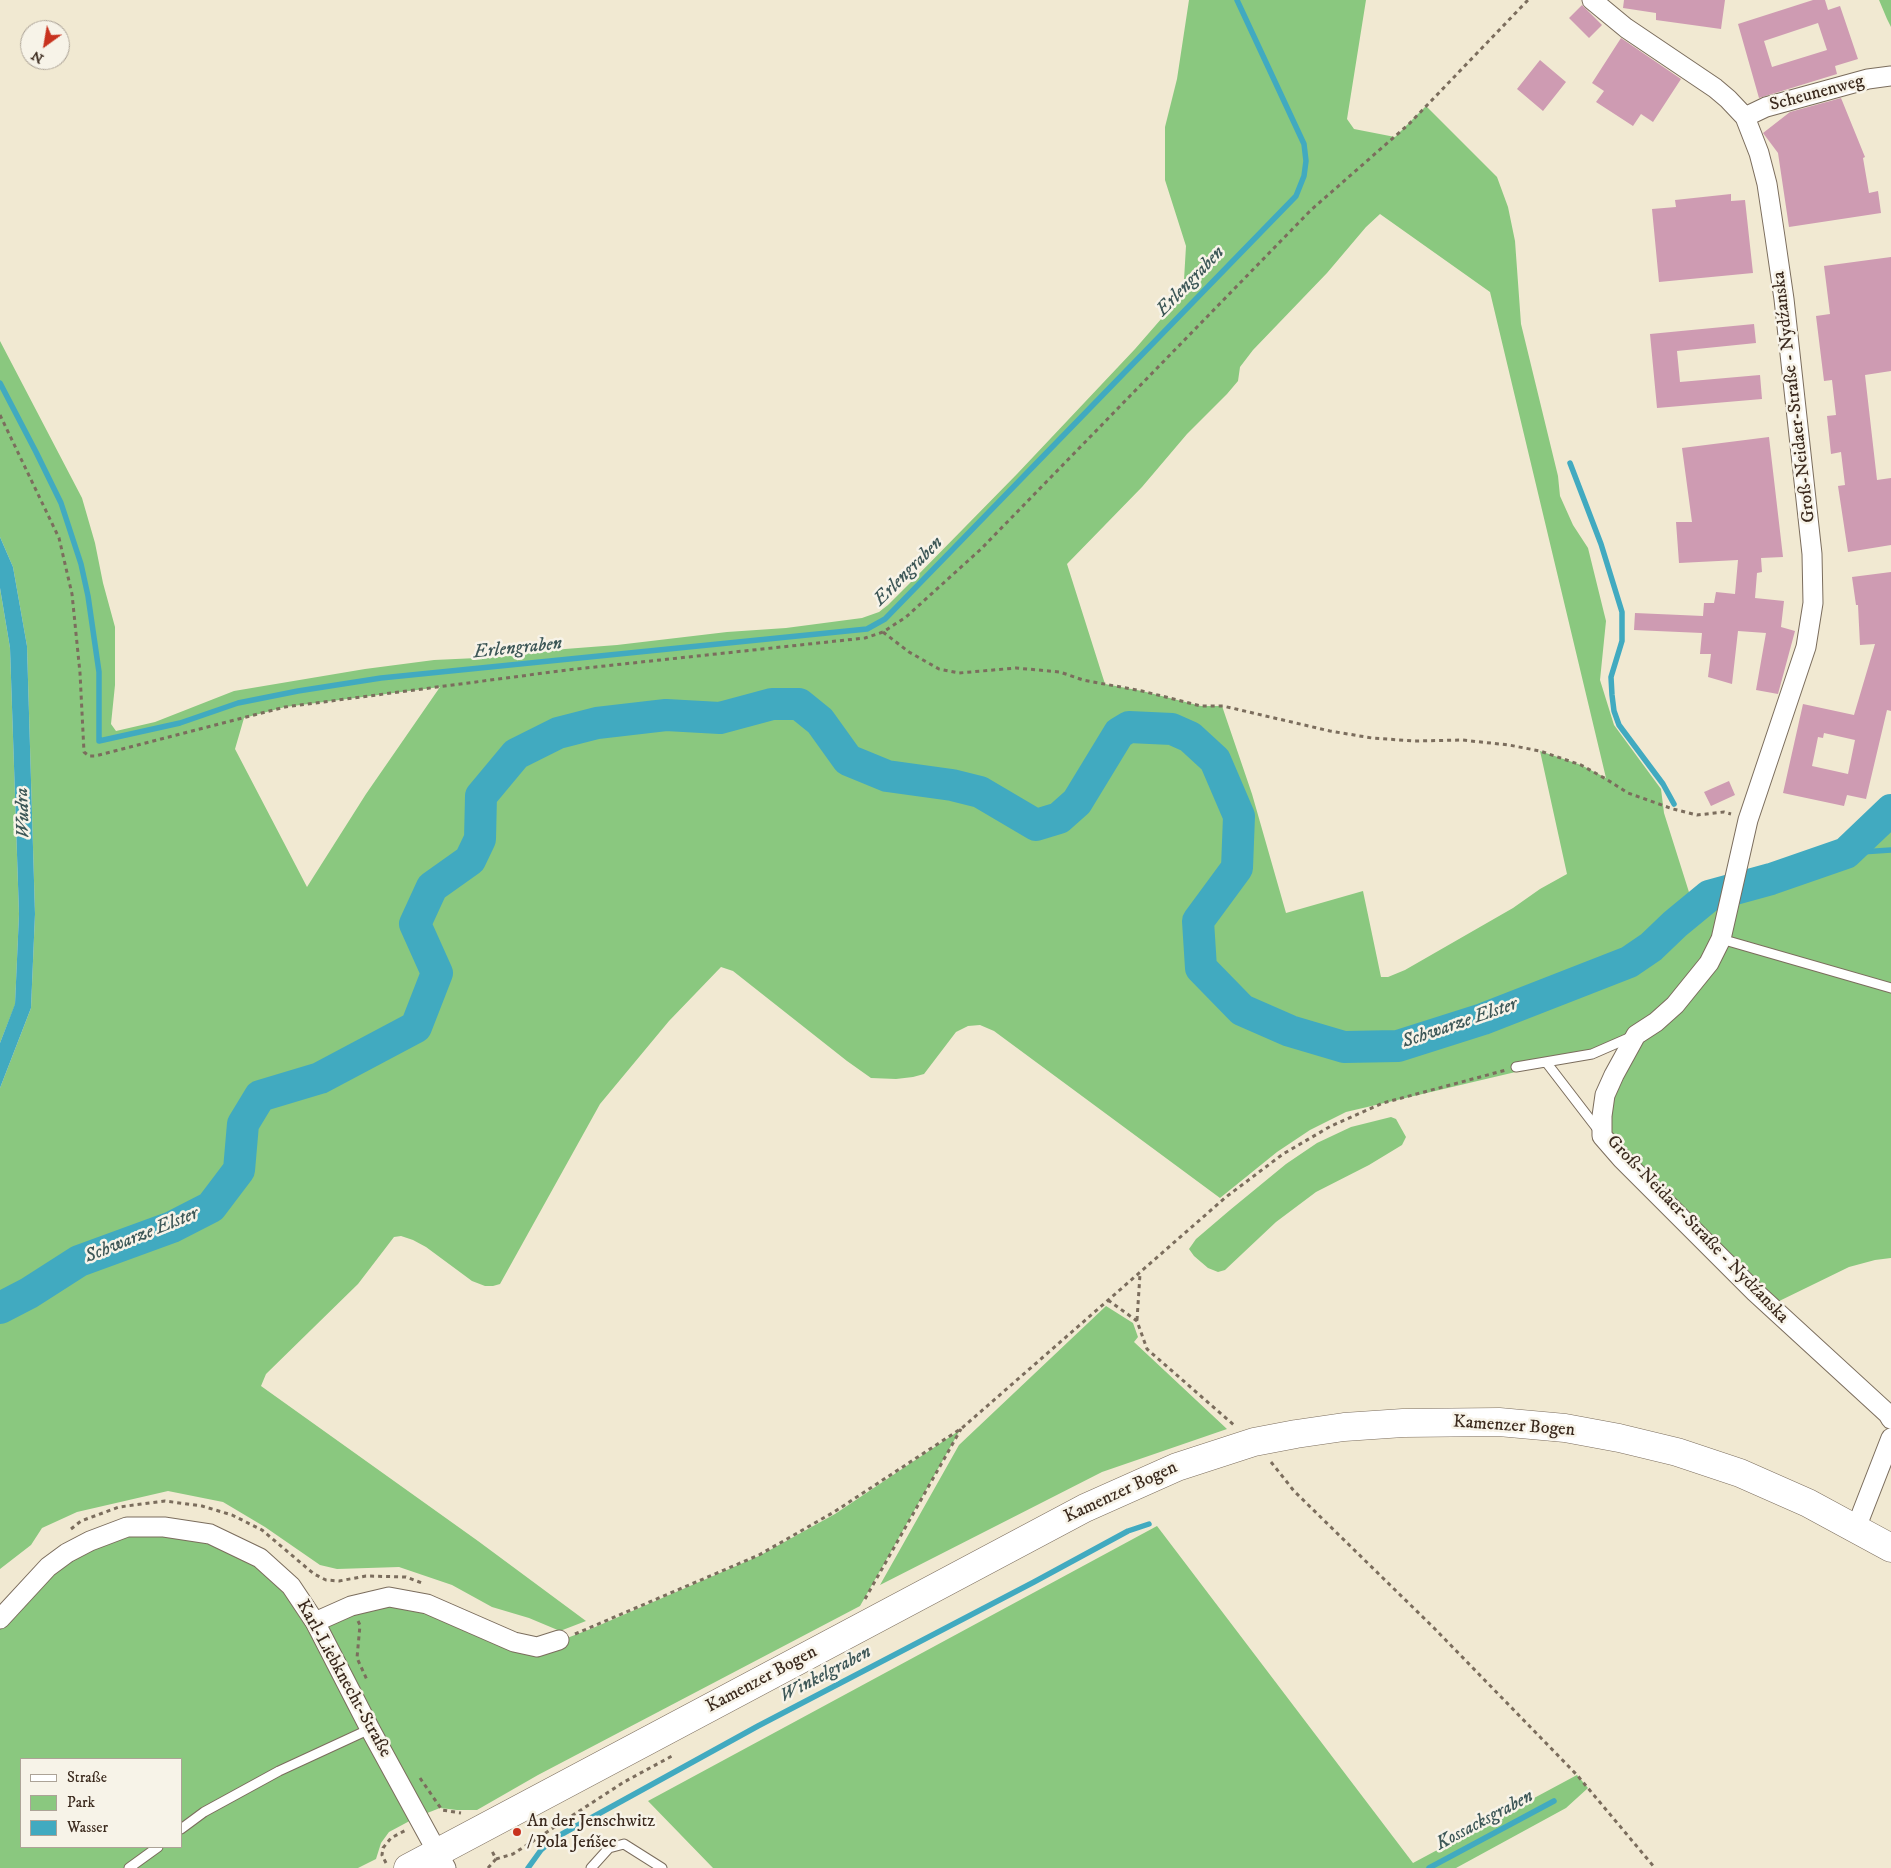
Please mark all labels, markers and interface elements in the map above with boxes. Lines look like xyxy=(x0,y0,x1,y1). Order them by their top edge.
north arrow xyxy=(20,20,70,70)
text: N xyxy=(28,46,47,68)
street label: Scheunenweg xyxy=(1768,71,1866,117)
water label: Erlengraben xyxy=(1152,242,1230,322)
street label: Groß-Neidaer-Straße - Nydźanska xyxy=(1769,270,1821,524)
water label: Erlengraben xyxy=(869,532,949,612)
water label: Erlengraben xyxy=(473,633,563,665)
water label: Wudra xyxy=(12,787,36,839)
water label: Schwarze Elster xyxy=(1399,994,1521,1054)
street label: Groß-Neidaer-Straße - Nydźanska xyxy=(1601,1132,1793,1328)
water label: Schwarze Elster xyxy=(82,1203,202,1269)
street label: Kamenzer Bogen xyxy=(1452,1412,1576,1442)
street label: Kamenzer Bogen xyxy=(1061,1457,1181,1529)
street label: Karl-Liebknecht-Straße xyxy=(291,1596,395,1762)
water label: Winkelgraben xyxy=(776,1641,876,1709)
street label: Kamenzer Bogen xyxy=(703,1642,821,1718)
legend xyxy=(20,1758,182,1848)
text: Straße xyxy=(67,1768,107,1787)
water label: Kossacksgraben xyxy=(1432,1786,1538,1856)
text: Park xyxy=(67,1793,95,1812)
place label: An der Jenschwitz / Pola Jeńšec xyxy=(527,1811,655,1854)
text: Wasser xyxy=(67,1818,108,1837)
marker: An der Jenschwitz / Pola Jeńšec xyxy=(511,1826,523,1838)

